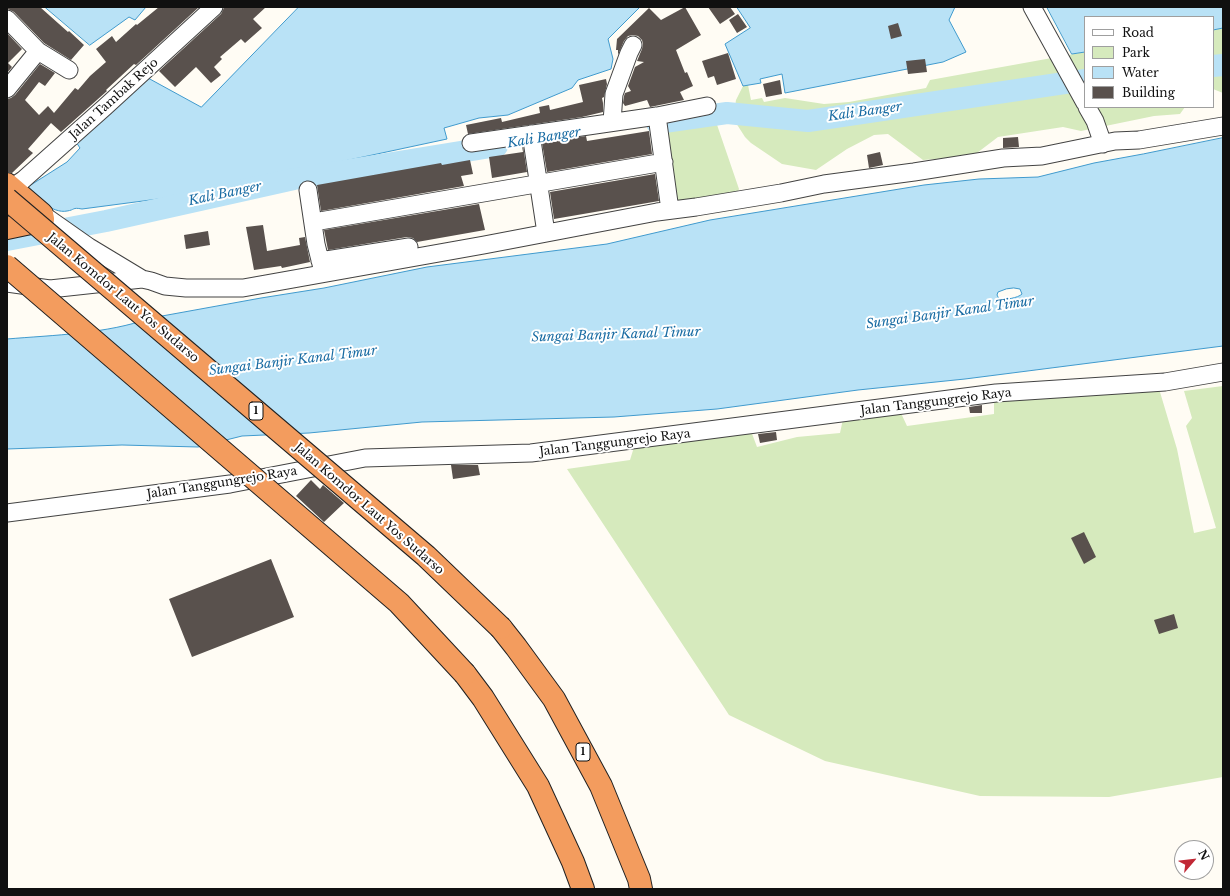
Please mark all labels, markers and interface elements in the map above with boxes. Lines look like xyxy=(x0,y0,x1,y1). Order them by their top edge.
legend xyxy=(1084,16,1214,108)
text: Road xyxy=(1122,25,1154,40)
text: Park xyxy=(1122,45,1150,60)
street label: Jalan Tambak Rejo xyxy=(67,55,161,143)
text: Water xyxy=(1122,65,1159,80)
text: Building xyxy=(1122,85,1175,100)
water label: Kali Banger xyxy=(827,99,903,125)
water label: Kali Banger xyxy=(506,124,582,152)
water label: Kali Banger xyxy=(187,179,263,209)
street label: Jalan Komdor Laut Yos Sudarso xyxy=(44,230,202,366)
water label: Sungai Banjir Kanal Timur xyxy=(865,294,1035,332)
water label: Sungai Banjir Kanal Timur xyxy=(531,324,701,346)
water label: Sungai Banjir Kanal Timur xyxy=(208,343,378,379)
street label: Jalan Tanggungrejo Raya xyxy=(860,386,1012,418)
road number: 1 xyxy=(249,402,263,420)
street label: Jalan Tanggungrejo Raya xyxy=(539,427,691,459)
street label: Jalan Komdor Laut Yos Sudarso xyxy=(291,440,447,578)
street label: Jalan Tanggungrejo Raya xyxy=(146,464,298,502)
road number: 1 xyxy=(576,743,590,761)
north arrow xyxy=(1174,840,1214,880)
text: N xyxy=(1195,847,1212,863)

